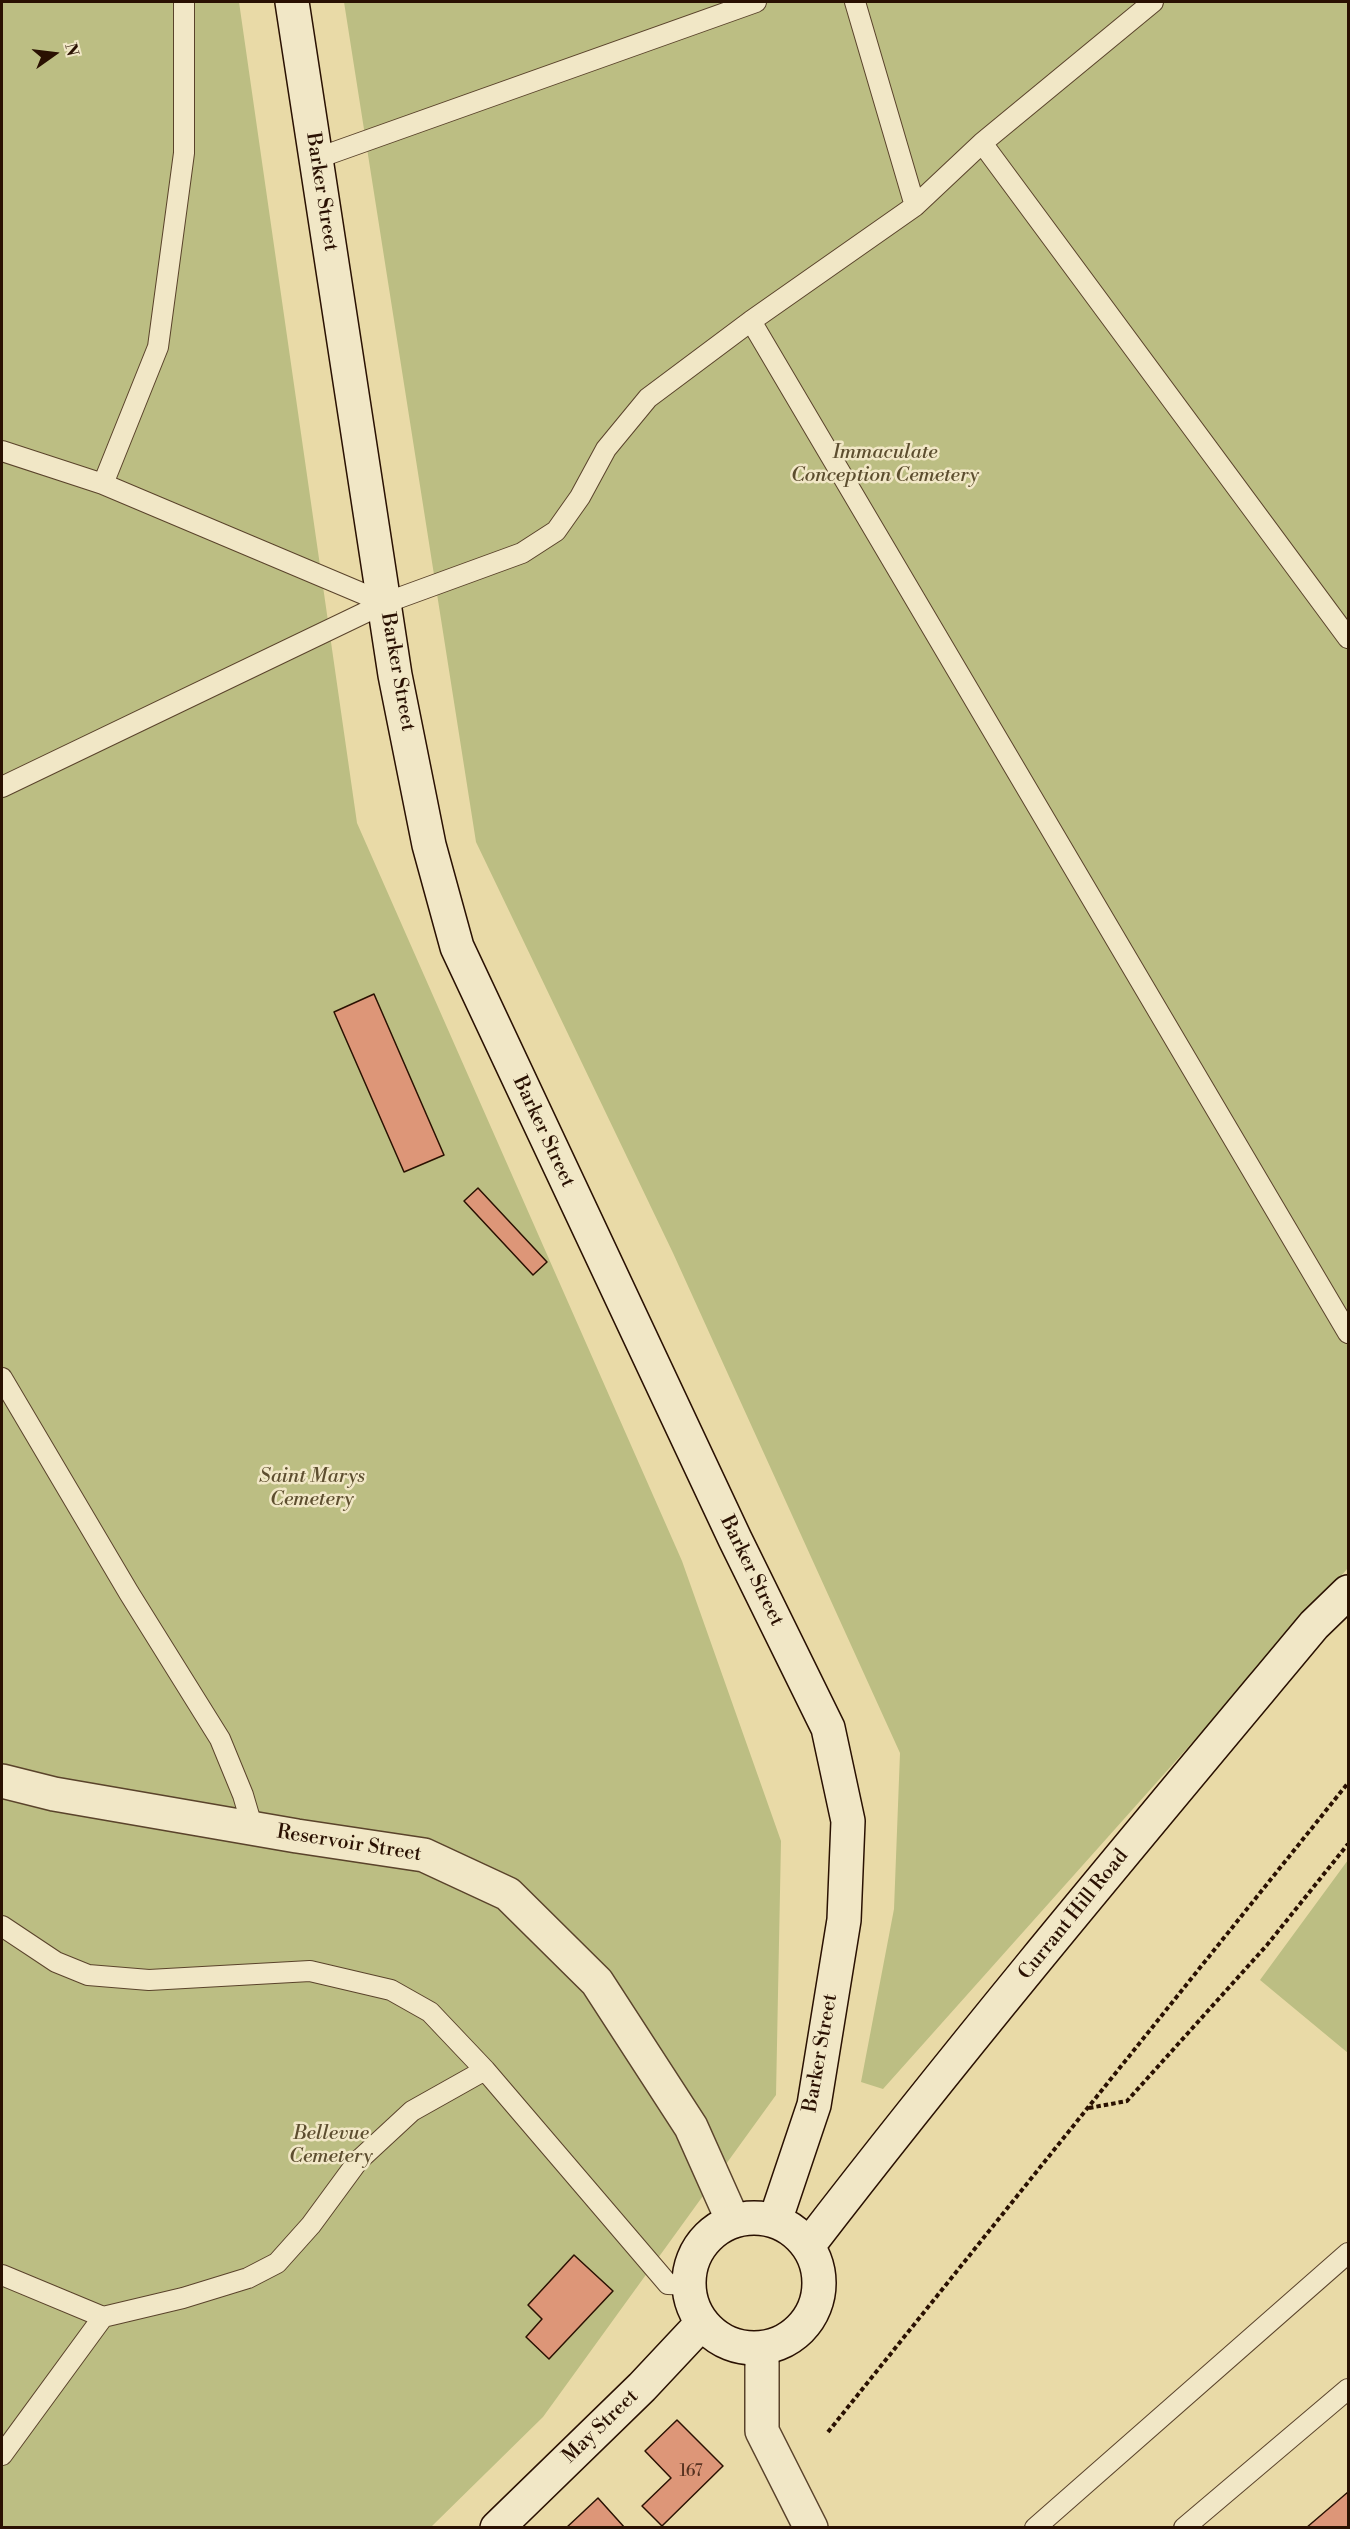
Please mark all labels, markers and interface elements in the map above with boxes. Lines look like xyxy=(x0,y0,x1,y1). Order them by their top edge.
north arrow xyxy=(24,24,84,84)
text: N xyxy=(60,41,83,58)
street label: Barker Street xyxy=(300,131,342,253)
park label: Immaculate Conception Cemetery xyxy=(791,441,979,488)
street label: Barker Street xyxy=(375,611,419,733)
street label: Barker Street xyxy=(507,1073,579,1191)
park label: Saint Marys Cemetery xyxy=(259,1465,365,1512)
street label: Barker Street xyxy=(714,1512,788,1630)
street label: Reservoir Street xyxy=(275,1821,423,1867)
street label: Currant Hill Road xyxy=(1014,1845,1134,1985)
street label: Barker Street xyxy=(799,1992,843,2114)
park label: Bellevue Cemetery xyxy=(289,2122,373,2169)
street label: May Street xyxy=(558,2385,644,2469)
house number: 167 xyxy=(679,2462,703,2482)

